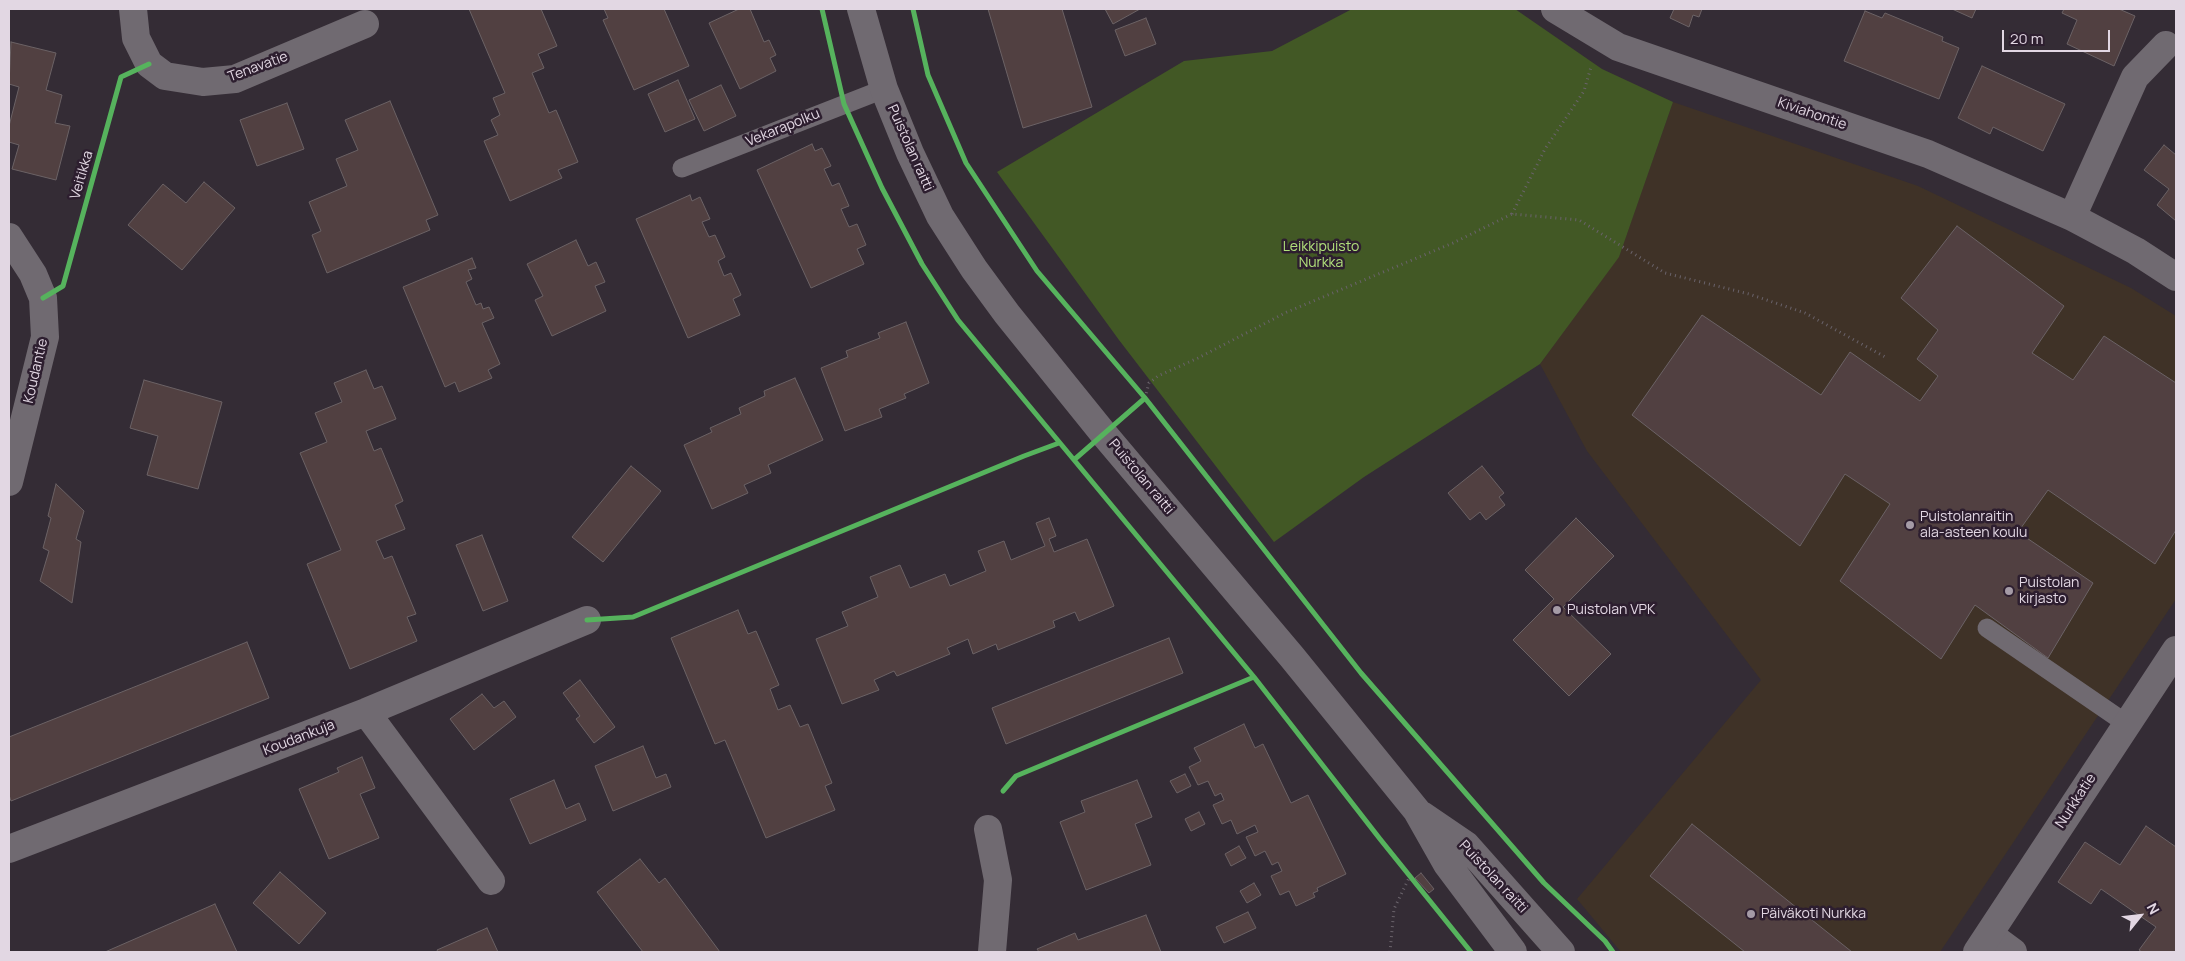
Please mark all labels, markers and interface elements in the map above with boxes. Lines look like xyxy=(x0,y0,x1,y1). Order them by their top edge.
scale bar xyxy=(2005,20,2112,52)
text: 20 m xyxy=(2010,28,2043,49)
street label: Tenavatie xyxy=(226,48,290,86)
street label: Kiviahontie xyxy=(1775,94,1849,134)
street label: Puistolan raitti xyxy=(883,102,937,194)
street label: Vekarapolku xyxy=(744,106,822,150)
street label: Veitikka xyxy=(67,149,97,201)
park label: Leikkipuisto Nurkka xyxy=(1283,239,1359,272)
street label: Koudantie xyxy=(20,337,52,405)
street label: Puistolan raitti xyxy=(1105,436,1177,518)
place label: Puistolanraitin ala-asteen koulu xyxy=(1920,509,2027,542)
marker: Puistolanraitin ala-asteen koulu xyxy=(1904,519,1916,531)
place label: Puistolan kirjasto xyxy=(2019,575,2079,608)
marker: Puistolan kirjasto xyxy=(2003,585,2015,597)
place label: Puistolan VPK xyxy=(1567,602,1655,618)
marker: Puistolan VPK xyxy=(1551,604,1563,616)
street label: Koudankuja xyxy=(261,717,337,759)
street label: Nurkkatie xyxy=(2052,771,2100,831)
street label: Puistolan raitti xyxy=(1455,837,1531,917)
north arrow xyxy=(2115,891,2165,941)
text: N xyxy=(2143,899,2164,917)
place label: Päiväkoti Nurkka xyxy=(1761,906,1866,922)
marker: Päiväkoti Nurkka xyxy=(1745,908,1757,920)

